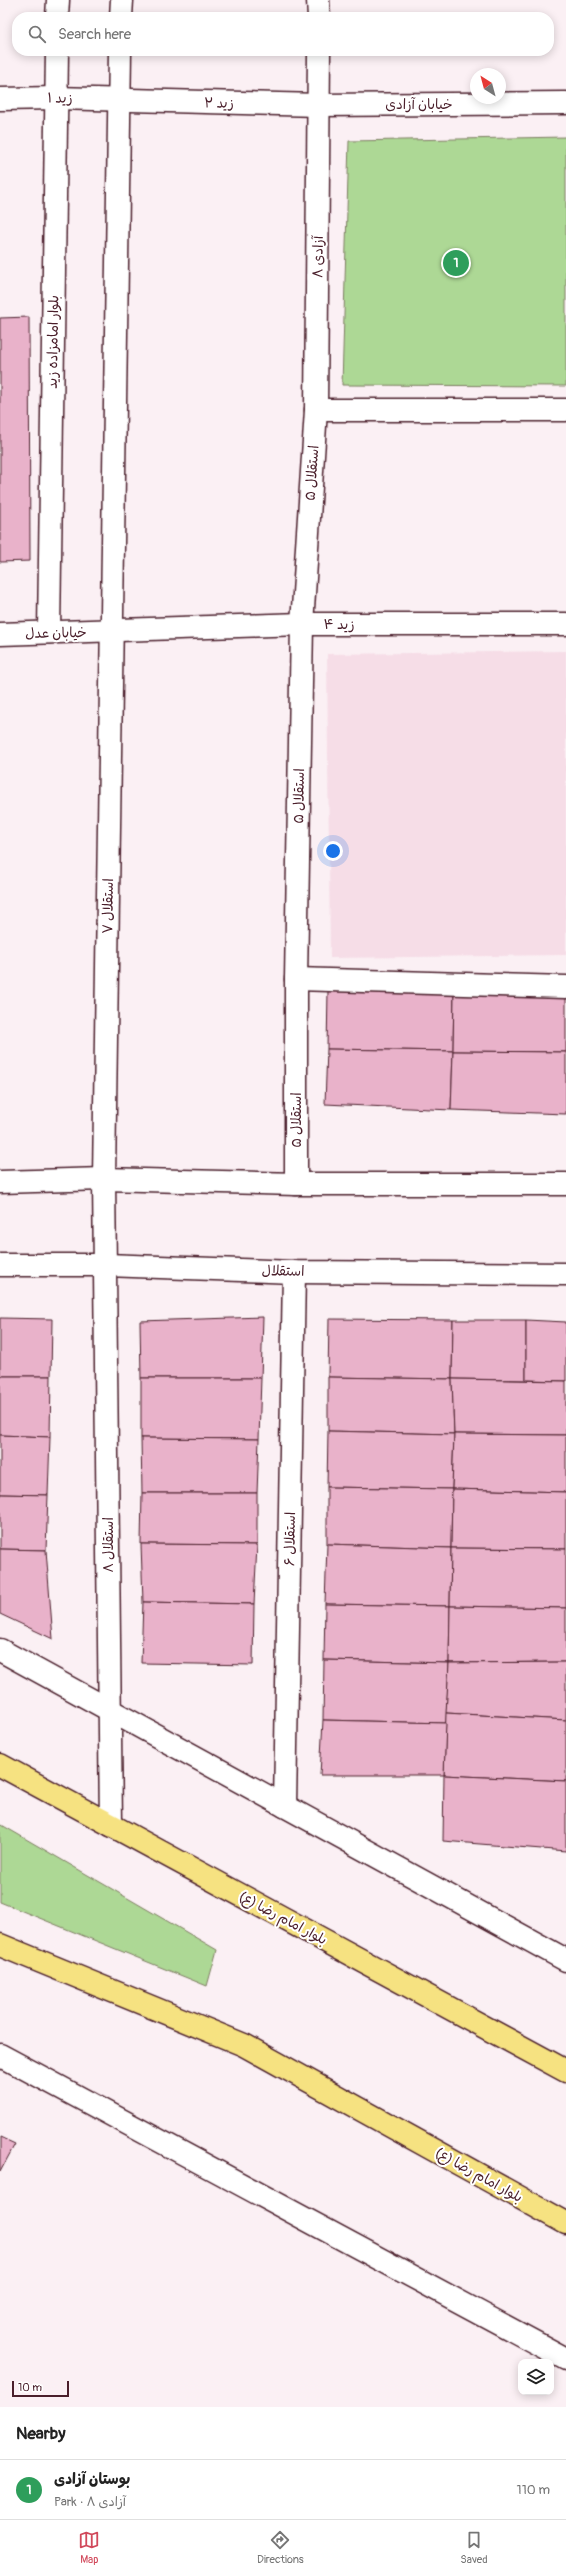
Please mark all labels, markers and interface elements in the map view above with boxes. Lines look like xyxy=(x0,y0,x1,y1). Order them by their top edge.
search box xyxy=(12,12,554,56)
icon: search xyxy=(26,23,48,45)
text: Search here xyxy=(58,25,131,44)
north arrow xyxy=(470,68,506,104)
street label: زید ۱ xyxy=(47,89,73,107)
street label: زید ۲ xyxy=(204,94,234,112)
street label: خیابان آزادی xyxy=(385,96,453,113)
street label: آزادی ۸ xyxy=(309,235,327,278)
pin: 1 xyxy=(443,248,469,278)
street label: بلوار امامزاده زید xyxy=(44,295,62,389)
street label: استقلال ۵ xyxy=(302,445,322,501)
street label: زید ۴ xyxy=(324,616,354,633)
street label: خیابان عدل xyxy=(25,624,87,642)
street label: استقلال ۵ xyxy=(290,768,308,824)
your location xyxy=(323,841,343,861)
street label: استقلال ۷ xyxy=(99,878,117,934)
street label: استقلال ۵ xyxy=(288,1092,305,1148)
street label: استقلال xyxy=(261,1262,305,1280)
street label: استقلال ۶ xyxy=(281,1512,299,1566)
street label: استقلال ۸ xyxy=(100,1517,117,1573)
street label: بلوار امام رضا (ع) xyxy=(235,1888,330,1950)
street label: بلوار امام رضا (ع) xyxy=(431,2144,526,2208)
map controls xyxy=(518,2359,554,2395)
button: layers xyxy=(518,2359,554,2395)
scale bar xyxy=(12,2379,69,2398)
text: 10 m xyxy=(18,2381,42,2394)
text: Nearby xyxy=(16,2423,65,2444)
text: بوستان آزادی xyxy=(54,2470,130,2489)
text: 1 xyxy=(26,2482,32,2498)
text: 110 m xyxy=(517,2482,550,2498)
text: Park · آزادی ۸ xyxy=(54,2494,126,2510)
tab: Map xyxy=(78,2529,100,2566)
tab: Directions xyxy=(257,2529,304,2566)
tab: Saved xyxy=(460,2529,488,2566)

